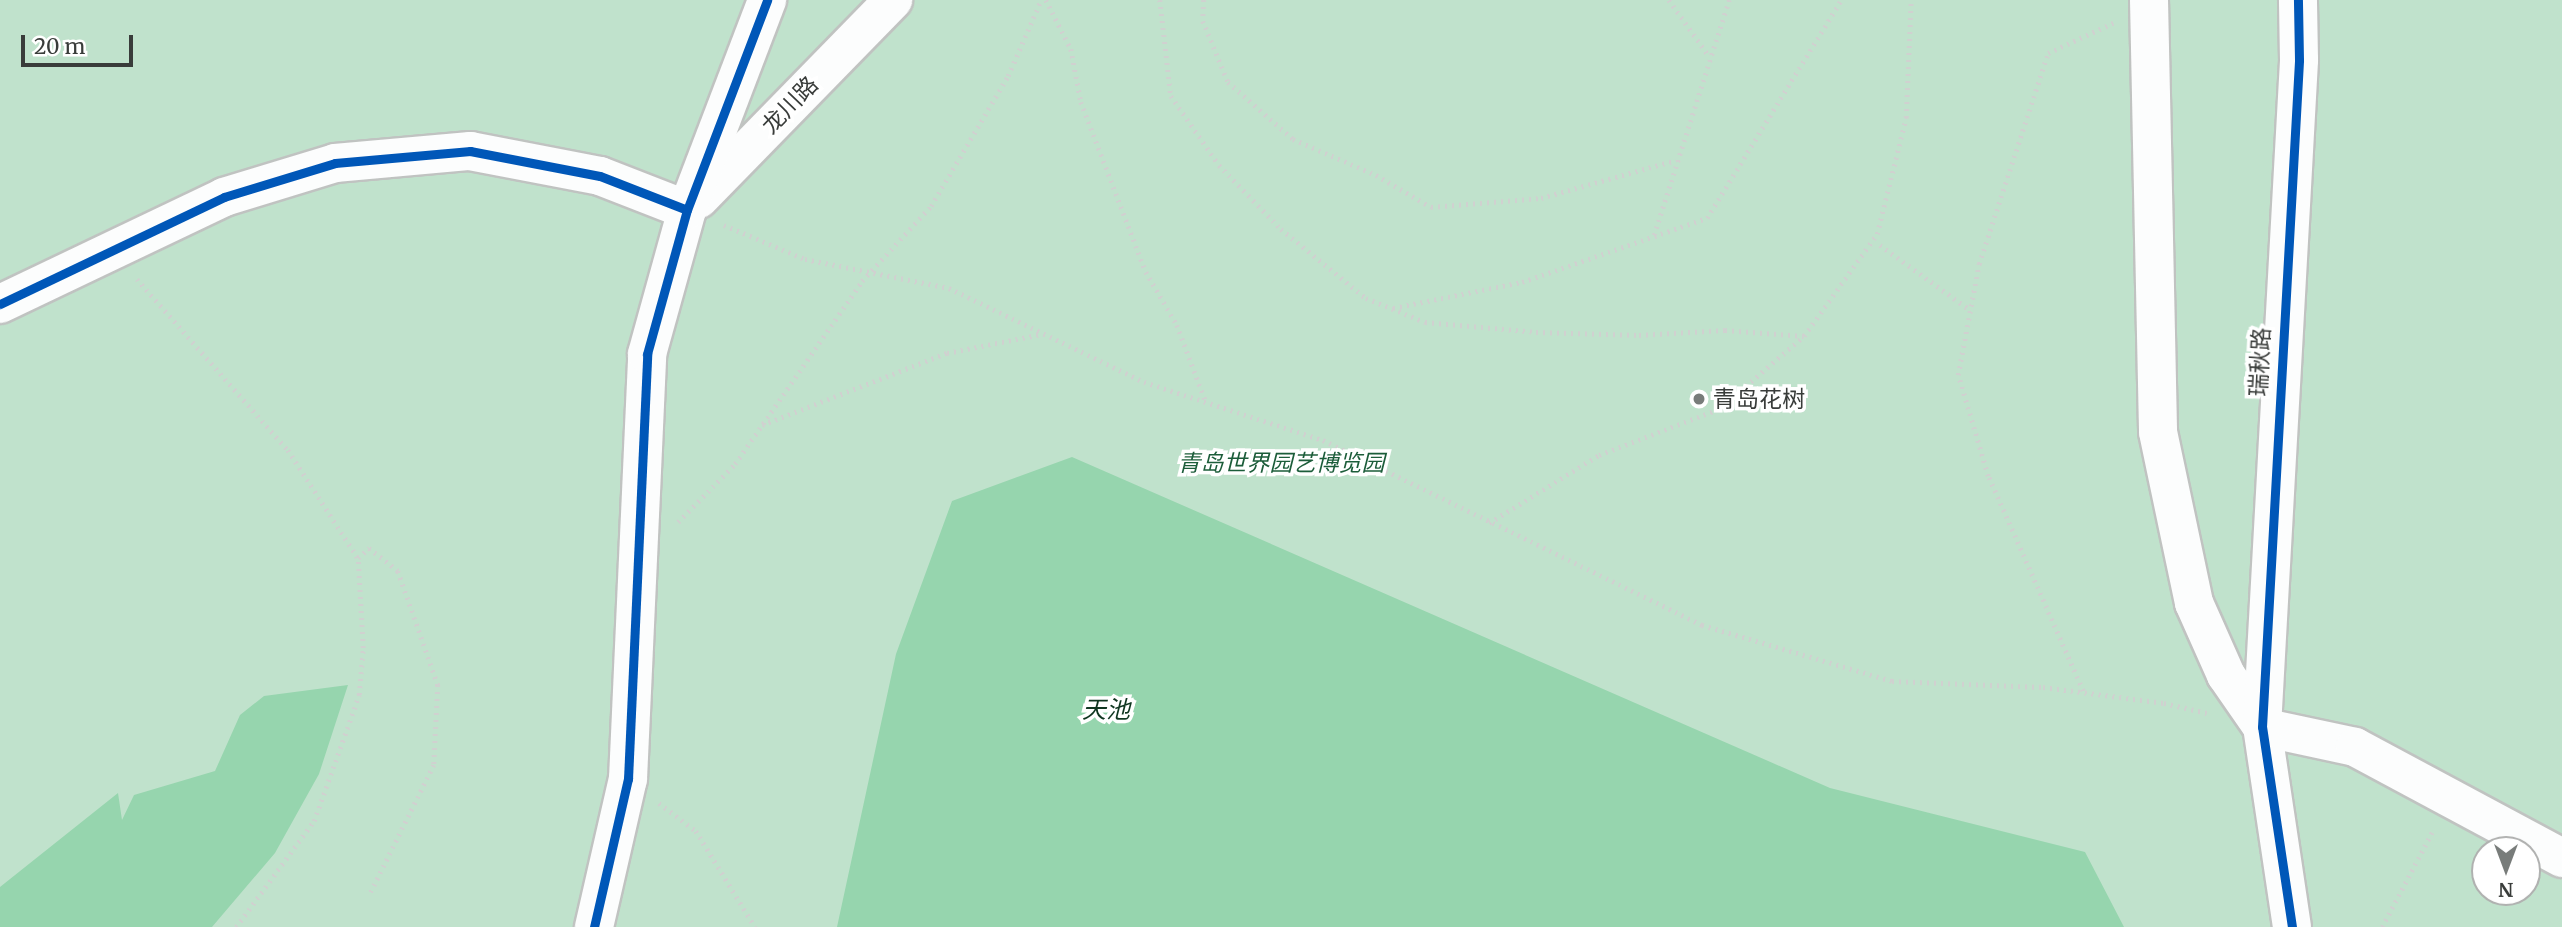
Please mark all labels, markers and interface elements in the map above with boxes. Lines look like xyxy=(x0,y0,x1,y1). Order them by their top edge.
scale bar xyxy=(24,21,136,65)
text: 20 m xyxy=(34,33,85,60)
street label: 龙川路 xyxy=(756,71,824,139)
street label: 瑞秋路 xyxy=(2244,327,2276,397)
place label: 青岛花树 xyxy=(1713,385,1805,413)
marker: 青岛花树 xyxy=(1691,391,1707,407)
park label: 青岛世界园艺博览园 xyxy=(1178,449,1384,477)
water label: 天池 xyxy=(1082,696,1130,724)
north arrow xyxy=(2471,836,2541,906)
text: N xyxy=(2499,878,2514,902)

